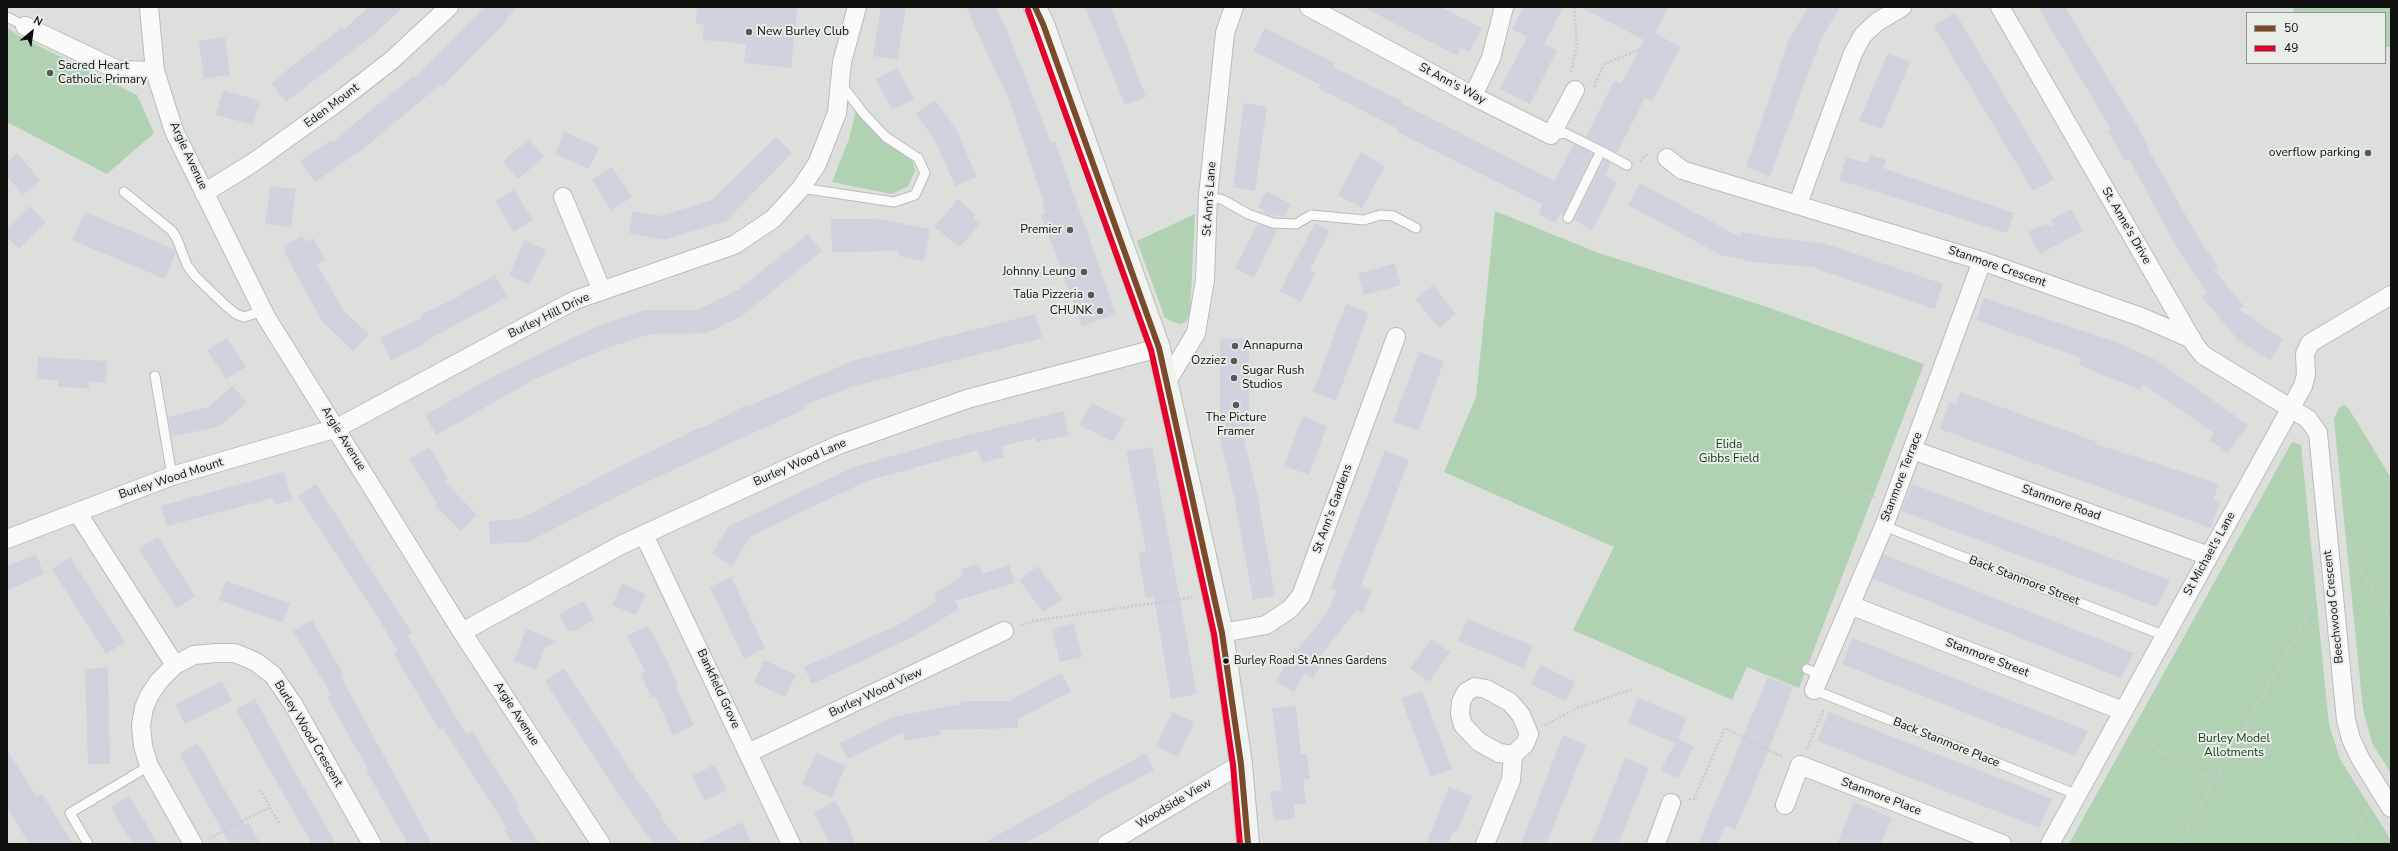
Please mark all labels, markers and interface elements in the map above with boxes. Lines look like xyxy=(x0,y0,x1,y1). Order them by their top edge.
north arrow xyxy=(12,12,52,52)
legend xyxy=(2246,12,2386,64)
text: N xyxy=(31,13,45,30)
text: 50 xyxy=(2284,20,2298,36)
place label: New Burley Club xyxy=(757,25,849,39)
marker: New Burley Club xyxy=(744,27,754,37)
text: 49 xyxy=(2284,40,2298,56)
place label: Sacred Heart Catholic Primary xyxy=(58,59,147,87)
street label: St Ann's Way xyxy=(1416,60,1488,108)
marker: Sacred Heart Catholic Primary xyxy=(45,68,55,78)
street label: Eden Mount xyxy=(302,81,362,131)
street label: Argie Avenue xyxy=(166,120,210,192)
place label: overflow parking xyxy=(2269,146,2360,160)
marker: overflow parking xyxy=(2363,148,2373,158)
street label: St Ann's Lane xyxy=(1200,161,1220,237)
street label: St. Anne's Drive xyxy=(2098,185,2154,267)
place label: Premier xyxy=(1020,223,1062,237)
marker: Premier xyxy=(1065,225,1075,235)
street label: Stanmore Crescent xyxy=(1946,243,2048,291)
place label: Johnny Leung xyxy=(1002,265,1076,279)
marker: Johnny Leung xyxy=(1079,267,1089,277)
place label: Talia Pizzeria xyxy=(1013,288,1083,302)
street label: Burley Hill Drive xyxy=(506,290,592,342)
marker: Talia Pizzeria xyxy=(1086,290,1096,300)
place label: CHUNK xyxy=(1050,304,1092,318)
marker: CHUNK xyxy=(1095,306,1105,316)
place label: Annapurna xyxy=(1243,339,1303,353)
marker: Annapurna xyxy=(1230,341,1240,351)
place label: Ozziez xyxy=(1191,354,1226,368)
marker: Ozziez xyxy=(1229,356,1239,366)
place label: Sugar Rush Studios xyxy=(1242,364,1304,392)
marker: Sugar Rush Studios xyxy=(1229,373,1239,383)
marker: The Picture Framer xyxy=(1231,400,1241,410)
street label: Argie Avenue xyxy=(318,404,368,474)
place label: The Picture Framer xyxy=(1206,411,1266,439)
street label: Stanmore Terrace xyxy=(1878,430,1926,524)
street label: Burley Wood Lane xyxy=(751,436,849,490)
park label: Elida Gibbs Field xyxy=(1699,438,1759,466)
street label: Burley Wood Mount xyxy=(117,455,225,503)
street label: St Ann's Gardens xyxy=(1310,462,1356,556)
street label: Stanmore Road xyxy=(2019,482,2103,524)
street label: St Michael's Lane xyxy=(2181,510,2239,598)
street label: Beechwood Crescent xyxy=(2321,550,2347,664)
street label: Back Stanmore Street xyxy=(1967,553,2081,609)
street label: Stanmore Street xyxy=(1943,635,2031,681)
street label: Bankfield Grove xyxy=(693,647,743,731)
place label: Burley Road St Annes Gardens xyxy=(1234,654,1387,668)
marker: Burley Road St Annes Gardens xyxy=(1221,656,1231,666)
street label: Burley Wood View xyxy=(827,665,925,721)
street label: Burley Wood Crescent xyxy=(271,678,345,790)
street label: Argie Avenue xyxy=(490,679,542,749)
street label: Back Stanmore Place xyxy=(1891,715,2001,771)
park label: Burley Model Allotments xyxy=(2198,732,2270,760)
street label: Stanmore Place xyxy=(1839,775,1923,819)
street label: Woodside View xyxy=(1134,776,1214,832)

